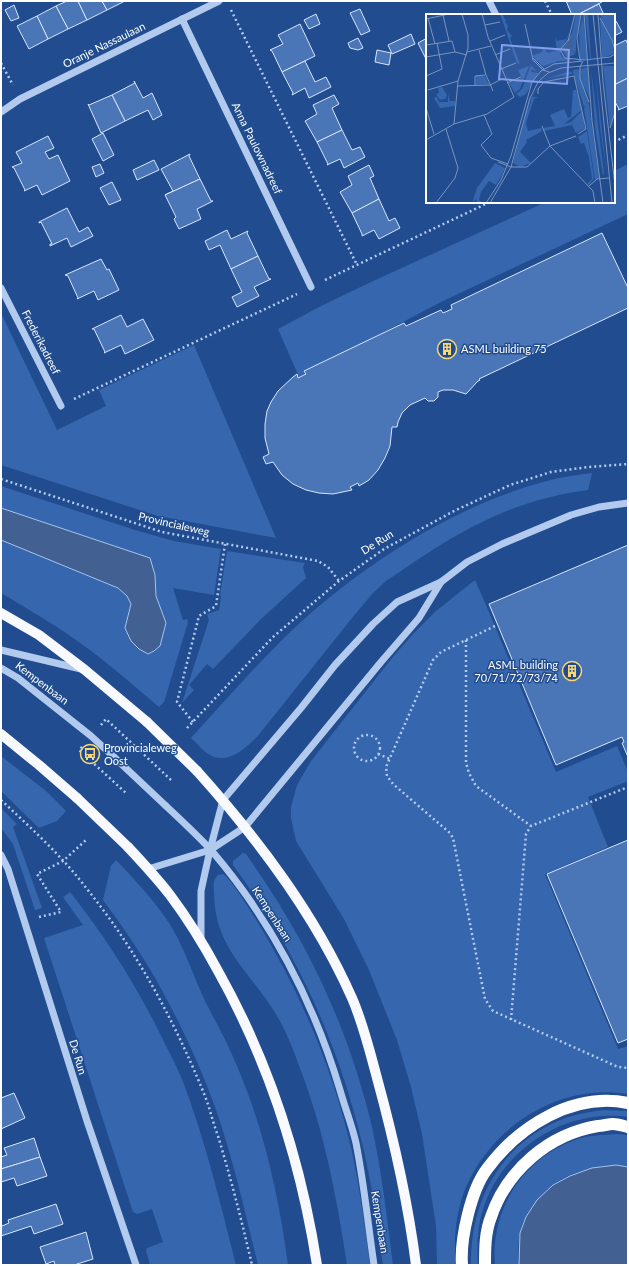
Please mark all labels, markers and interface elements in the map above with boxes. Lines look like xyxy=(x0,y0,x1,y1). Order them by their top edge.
inset map xyxy=(426,14,615,203)
street label: Oranje Nassaulaan xyxy=(60,19,147,70)
street label: Anna Paulownadreef xyxy=(230,100,285,196)
street label: Frederikadreef xyxy=(20,307,63,376)
building icon: ASML building 75 xyxy=(436,338,458,360)
place label: ASML building 75 xyxy=(461,342,547,355)
street label: Provincialeweg xyxy=(137,509,211,538)
street label: De Run xyxy=(358,527,395,557)
street label: Kempenbaan xyxy=(13,658,71,707)
place label: ASML building 70/71/72/73/74 xyxy=(474,658,559,684)
building icon: ASML building 70/71/72/73/74 xyxy=(561,660,583,682)
place label: Provincialeweg Oost xyxy=(104,741,177,767)
bus stop icon: Provincialeweg Oost xyxy=(79,743,101,765)
street label: Kempenbaan xyxy=(250,884,295,944)
street label: De Run xyxy=(67,1038,90,1076)
street label: Kempenbaan xyxy=(369,1190,392,1254)

